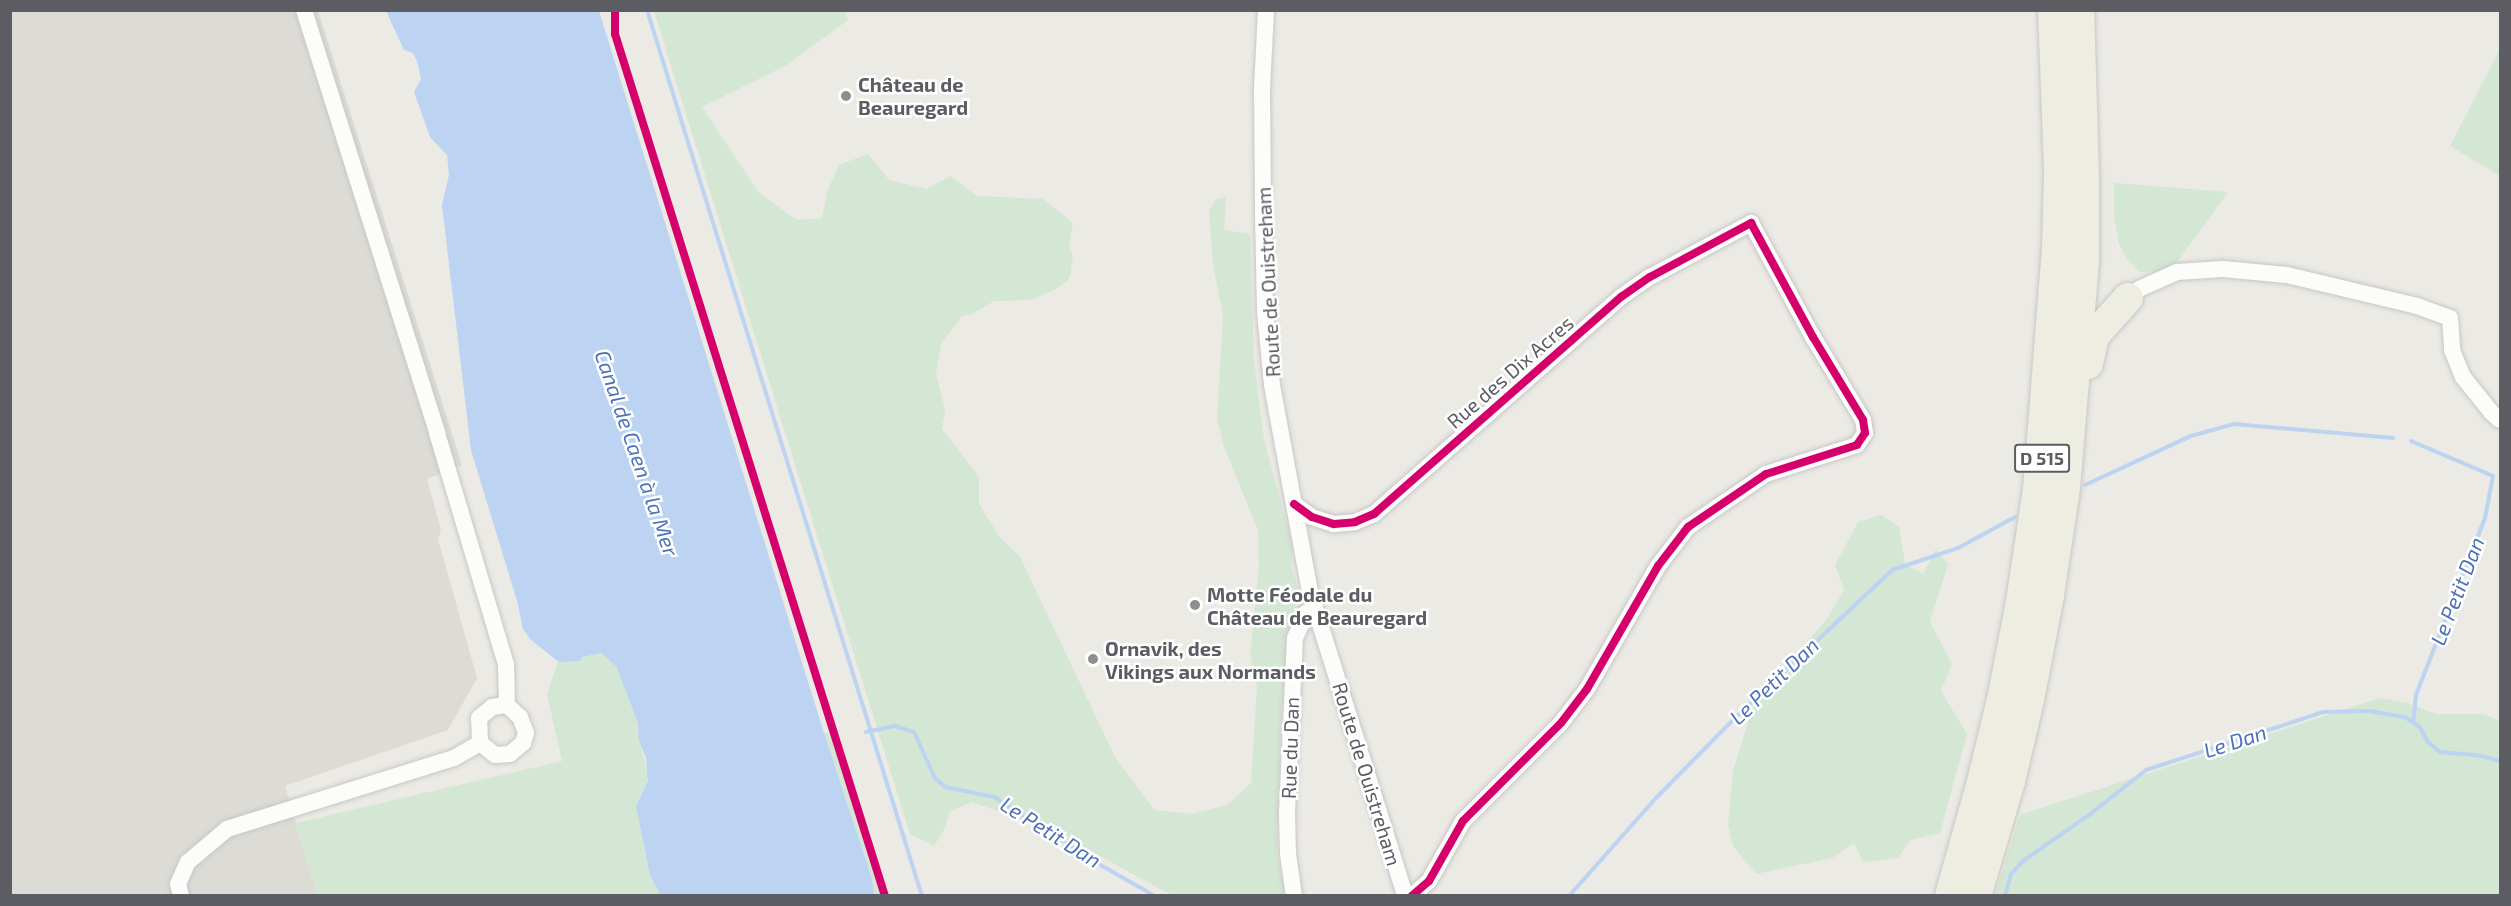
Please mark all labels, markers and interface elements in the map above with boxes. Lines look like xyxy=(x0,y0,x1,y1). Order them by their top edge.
place label: Château de Beauregard xyxy=(858,72,968,119)
marker: Château de Beauregard xyxy=(839,89,853,103)
street label: Route de Ouistreham xyxy=(1251,186,1285,378)
street label: Rue des Dix Acres xyxy=(1442,310,1578,434)
water label: Canal de Caen à la Mer xyxy=(590,347,684,559)
road number: D 515 xyxy=(2014,443,2070,473)
water label: Le Petit Dan xyxy=(2425,533,2489,649)
place label: Motte Féodale du Château de Beauregard xyxy=(1207,582,1427,629)
marker: Motte Féodale du Château de Beauregard xyxy=(1188,598,1202,612)
water label: Le Petit Dan xyxy=(1724,632,1824,730)
place label: Ornavik, des Vikings aux Normands xyxy=(1105,636,1316,683)
marker: Ornavik, des Vikings aux Normands xyxy=(1086,652,1100,666)
street label: Route de Ouistreham xyxy=(1328,679,1406,869)
street label: Rue du Dan xyxy=(1276,697,1304,799)
water label: Le Dan xyxy=(2200,719,2270,763)
water label: Le Petit Dan xyxy=(996,791,1106,873)

